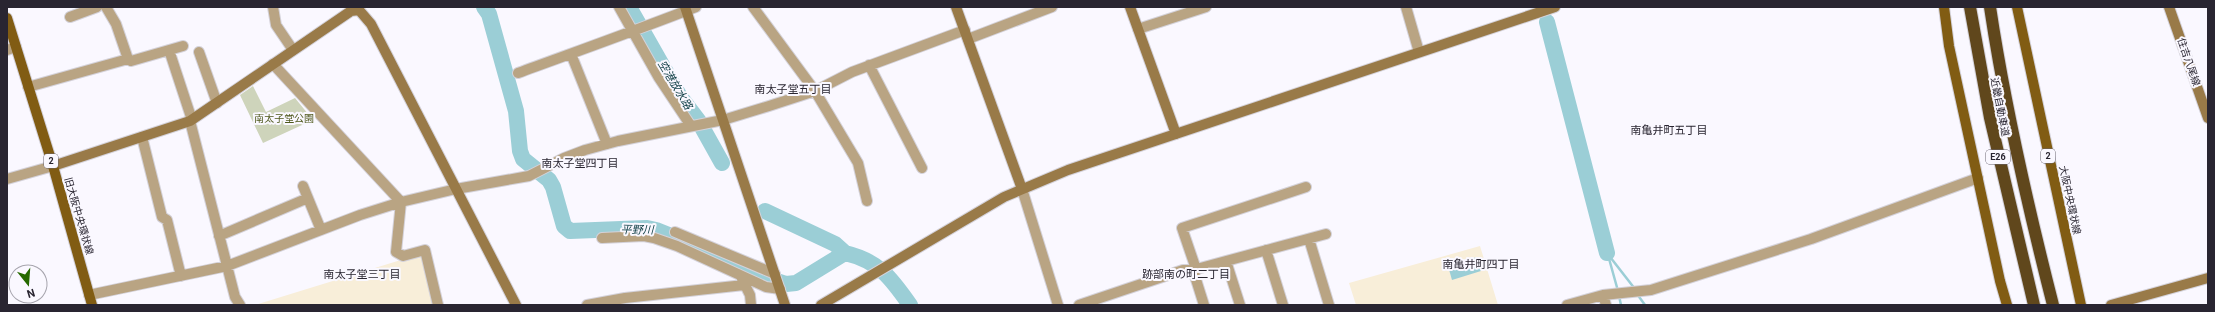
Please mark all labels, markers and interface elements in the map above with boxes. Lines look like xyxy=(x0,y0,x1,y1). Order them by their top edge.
street label: 住吉八尾線 xyxy=(2176,37,2202,87)
water label: 空港放水路 xyxy=(655,58,695,113)
street label: 近畿自動車道 xyxy=(1989,77,2011,137)
district label: 南太子堂五丁目 xyxy=(755,83,832,96)
park label: 南太子堂公園 xyxy=(254,113,314,124)
district label: 南亀井町五丁目 xyxy=(1631,124,1708,137)
road number: 2 xyxy=(2041,149,2055,163)
road number: E26 xyxy=(1986,150,2010,164)
road number: 2 xyxy=(44,154,58,168)
district label: 南太子堂四丁目 xyxy=(542,157,619,170)
street label: 大阪中央環状線 xyxy=(2057,165,2083,235)
street label: 旧大阪中央環状線 xyxy=(63,176,95,256)
water label: 平野川 xyxy=(620,223,655,237)
district label: 南亀井町四丁目 xyxy=(1443,258,1520,271)
north arrow xyxy=(8,264,48,304)
district label: 南太子堂三丁目 xyxy=(324,268,401,281)
district label: 跡部南の町二丁目 xyxy=(1142,268,1230,281)
text: N xyxy=(25,286,36,301)

